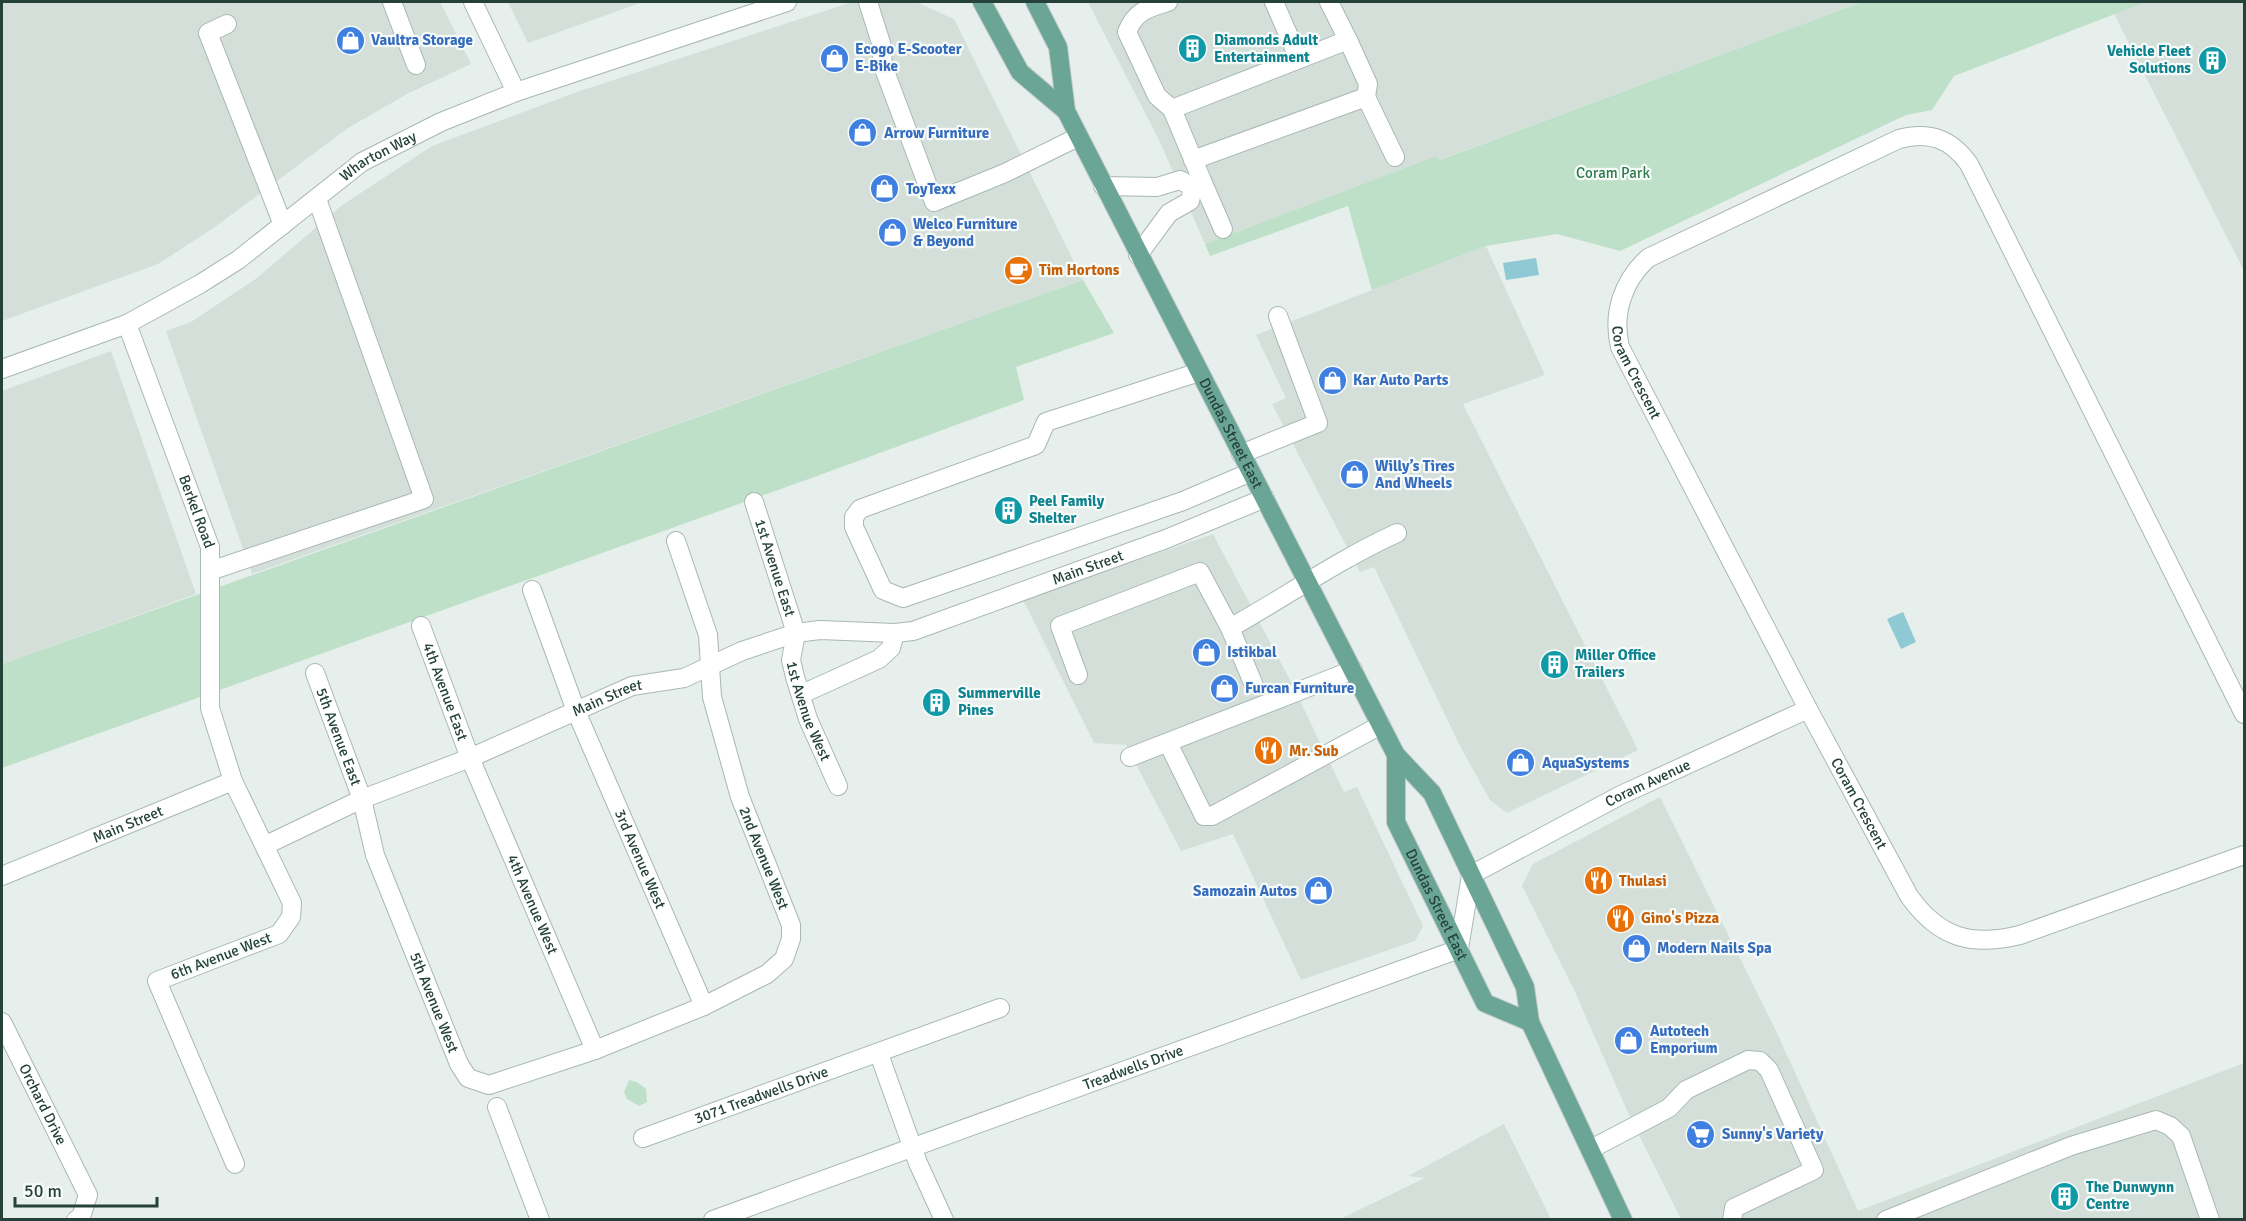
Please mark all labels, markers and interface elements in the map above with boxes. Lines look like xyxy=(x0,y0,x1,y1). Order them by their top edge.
shop icon: Vaultra Storage xyxy=(334,24,366,56)
place label: Vaultra Storage xyxy=(371,31,473,49)
place label: Diamonds Adult Entertainment xyxy=(1214,31,1319,66)
building icon: Diamonds Adult Entertainment xyxy=(1177,33,1209,65)
place label: Ecogo E-Scooter E-Bike xyxy=(855,40,962,75)
shop icon: Ecogo E-Scooter E-Bike xyxy=(818,42,850,74)
place label: Vehicle Fleet Solutions xyxy=(2107,42,2191,77)
building icon: Vehicle Fleet Solutions xyxy=(2196,44,2228,76)
shop icon: Arrow Furniture xyxy=(847,117,879,149)
place label: Arrow Furniture xyxy=(884,124,989,142)
street label: Wharton Way xyxy=(336,127,419,185)
park label: Coram Park xyxy=(1576,164,1650,182)
shop icon: ToyTexx xyxy=(869,173,901,205)
place label: ToyTexx xyxy=(906,180,957,198)
place label: Welco Furniture & Beyond xyxy=(913,215,1018,250)
shop icon: Welco Furniture & Beyond xyxy=(876,217,908,249)
cafe icon: Tim Hortons xyxy=(1002,254,1034,286)
place label: Tim Hortons xyxy=(1039,261,1120,279)
street label: Coram Crescent xyxy=(1608,325,1665,422)
shop icon: Kar Auto Parts xyxy=(1316,364,1348,396)
place label: Kar Auto Parts xyxy=(1353,371,1449,389)
street label: Dundas Street East xyxy=(1195,375,1267,491)
place label: Willy’s Tires And Wheels xyxy=(1375,457,1455,492)
shop icon: Willy’s Tires And Wheels xyxy=(1338,459,1370,491)
street label: Berkel Road xyxy=(175,472,219,551)
place label: Peel Family Shelter xyxy=(1029,492,1105,527)
building icon: Peel Family Shelter xyxy=(992,494,1024,526)
street label: 1st Avenue East xyxy=(751,517,799,619)
street label: Main Street xyxy=(1050,546,1126,589)
shop icon: Istikbal xyxy=(1190,636,1222,668)
street label: 4th Avenue East xyxy=(419,640,472,743)
place label: Istikbal xyxy=(1227,643,1277,661)
place label: Miller Office Trailers xyxy=(1575,646,1656,681)
building icon: Miller Office Trailers xyxy=(1538,648,1570,680)
street label: 1st Avenue West xyxy=(783,659,835,764)
shop icon: Furcan Furniture xyxy=(1208,672,1240,704)
street label: Main Street xyxy=(569,676,643,720)
place label: Furcan Furniture xyxy=(1245,679,1354,697)
place label: Summerville Pines xyxy=(958,684,1041,719)
street label: 5th Avenue East xyxy=(312,685,365,788)
building icon: Summerville Pines xyxy=(921,686,953,718)
restaurant icon: Mr. Sub xyxy=(1252,735,1284,767)
place label: Mr. Sub xyxy=(1289,742,1339,760)
shop icon: AquaSystems xyxy=(1505,747,1537,779)
place label: AquaSystems xyxy=(1542,754,1630,772)
street label: Coram Avenue xyxy=(1602,755,1693,811)
street label: Coram Crescent xyxy=(1827,755,1891,852)
street label: Main Street xyxy=(90,802,166,847)
street label: 2nd Avenue West xyxy=(735,804,793,912)
street label: 3rd Avenue West xyxy=(611,806,670,911)
street label: Dundas Street East xyxy=(1402,846,1472,963)
street label: 4th Avenue West xyxy=(503,852,562,957)
restaurant icon: Thulasi xyxy=(1582,865,1614,897)
place label: Thulasi xyxy=(1619,872,1667,890)
shop icon: Samozain Autos xyxy=(1302,875,1334,907)
place label: Samozain Autos xyxy=(1193,882,1297,900)
restaurant icon: Gino's Pizza xyxy=(1604,902,1636,934)
place label: Gino's Pizza xyxy=(1641,909,1720,927)
street label: 6th Avenue West xyxy=(168,929,274,983)
shop icon: Modern Nails Spa xyxy=(1620,932,1652,964)
place label: Modern Nails Spa xyxy=(1657,939,1772,957)
street label: 5th Avenue West xyxy=(406,950,463,1055)
place label: Autotech Emporium xyxy=(1650,1022,1718,1057)
shop icon: Autotech Emporium xyxy=(1613,1024,1645,1056)
street label: Treadwells Drive xyxy=(1081,1041,1186,1094)
street label: Orchard Drive xyxy=(15,1061,71,1148)
street label: 3071 Treadwells Drive xyxy=(692,1062,831,1127)
supermarket icon: Sunny's Variety xyxy=(1685,1118,1717,1150)
place label: Sunny's Variety xyxy=(1722,1125,1824,1143)
scale bar xyxy=(15,1170,158,1208)
place label: The Dunwynn Centre xyxy=(2086,1178,2174,1213)
text: 50 m xyxy=(24,1180,62,1202)
building icon: The Dunwynn Centre xyxy=(2049,1180,2081,1212)

